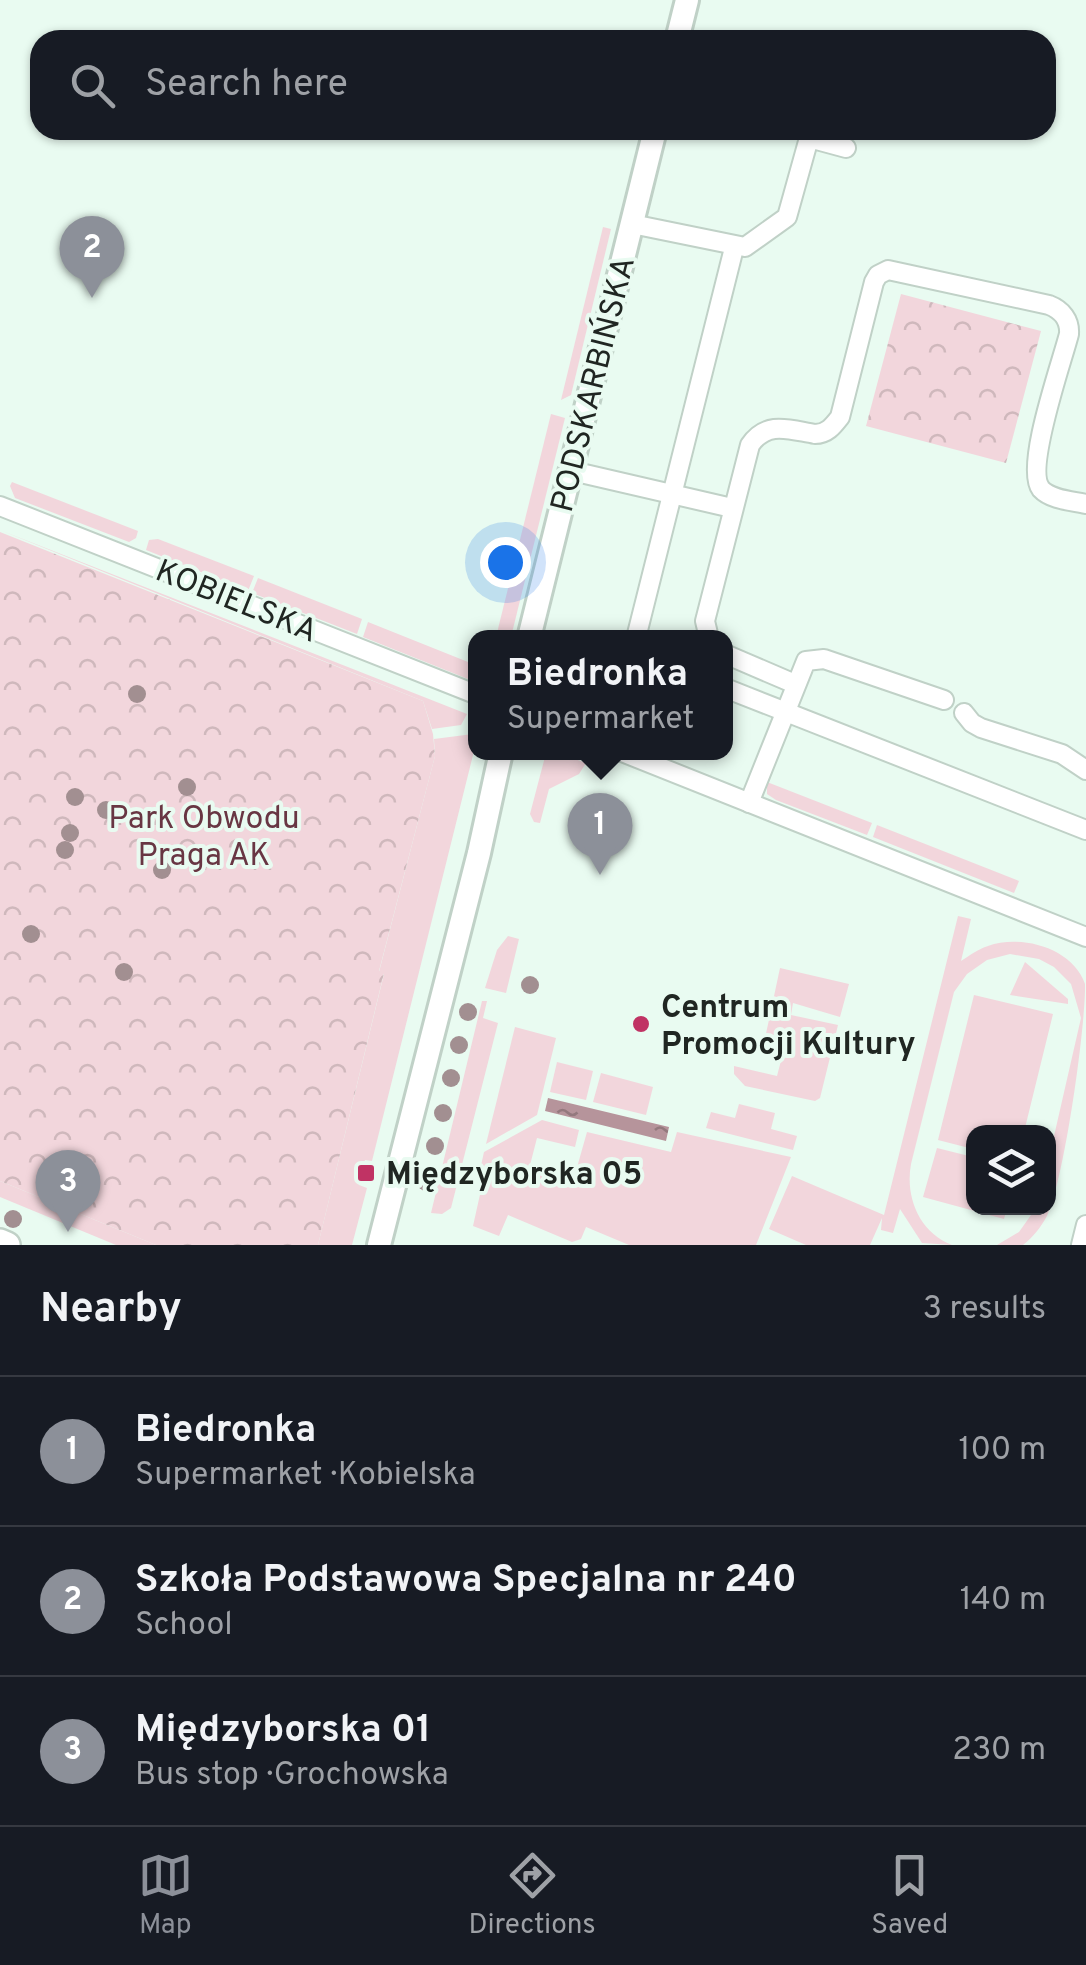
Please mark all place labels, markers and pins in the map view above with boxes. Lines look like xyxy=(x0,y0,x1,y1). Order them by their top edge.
pin: 2 xyxy=(59,216,124,298)
pin: 1 xyxy=(568,792,632,875)
place label: Centrum Promocji Kultury xyxy=(661,989,916,1066)
marker: Centrum Promocji Kultury xyxy=(630,1013,652,1035)
pin: 3 xyxy=(36,1150,100,1232)
place label: Międzyborska 05 xyxy=(386,1156,642,1196)
marker: Międzyborska 05 xyxy=(355,1162,377,1184)

